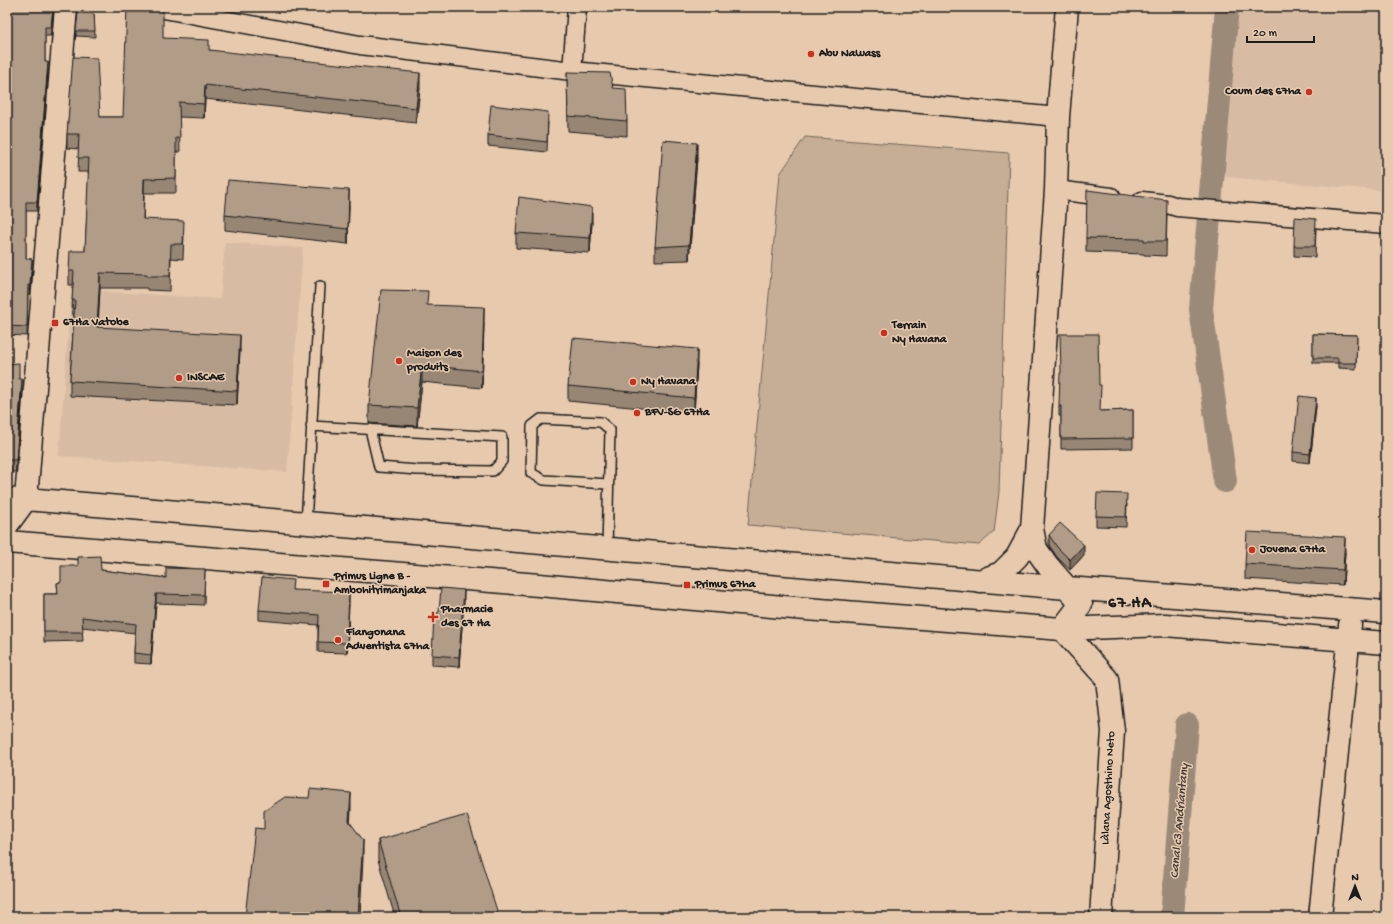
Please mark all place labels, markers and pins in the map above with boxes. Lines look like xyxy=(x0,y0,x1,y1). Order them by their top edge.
place label: Abu Nawass xyxy=(818,47,881,61)
marker: Abu Nawass xyxy=(806,49,816,59)
place label: Coum des 67ha xyxy=(1224,85,1302,99)
marker: Coum des 67ha xyxy=(1304,87,1314,97)
place label: 67Ha Vatobe xyxy=(63,316,129,330)
marker: 67Ha Vatobe xyxy=(50,318,60,328)
place label: Terrain Ny Havana xyxy=(891,319,948,347)
marker: Terrain Ny Havana xyxy=(879,328,889,338)
place label: Maison des produits xyxy=(406,347,462,375)
marker: Maison des produits xyxy=(394,356,404,366)
place label: INSCAE xyxy=(187,371,226,385)
marker: INSCAE xyxy=(174,373,184,383)
place label: Ny Havana xyxy=(641,375,697,389)
marker: Ny Havana xyxy=(628,377,638,387)
place label: BFV-SG 67Ha xyxy=(644,406,711,420)
marker: BFV-SG 67Ha xyxy=(632,408,642,418)
place label: Jovena 67Ha xyxy=(1259,543,1326,557)
marker: Jovena 67Ha xyxy=(1247,545,1257,555)
place label: Primus Ligne B - Ambohitrimanjaka xyxy=(333,570,427,598)
place label: Primus 67ha xyxy=(694,578,757,592)
marker: Primus Ligne B - Ambohitrimanjaka xyxy=(321,579,331,589)
marker: Primus 67ha xyxy=(682,580,692,590)
place label: Pharmacie des 67 Ha xyxy=(440,603,494,631)
marker: Pharmacie des 67 Ha xyxy=(428,612,438,622)
place label: Fiangonana Adventista 67ha xyxy=(345,626,430,654)
marker: Fiangonana Adventista 67ha xyxy=(333,635,343,645)

